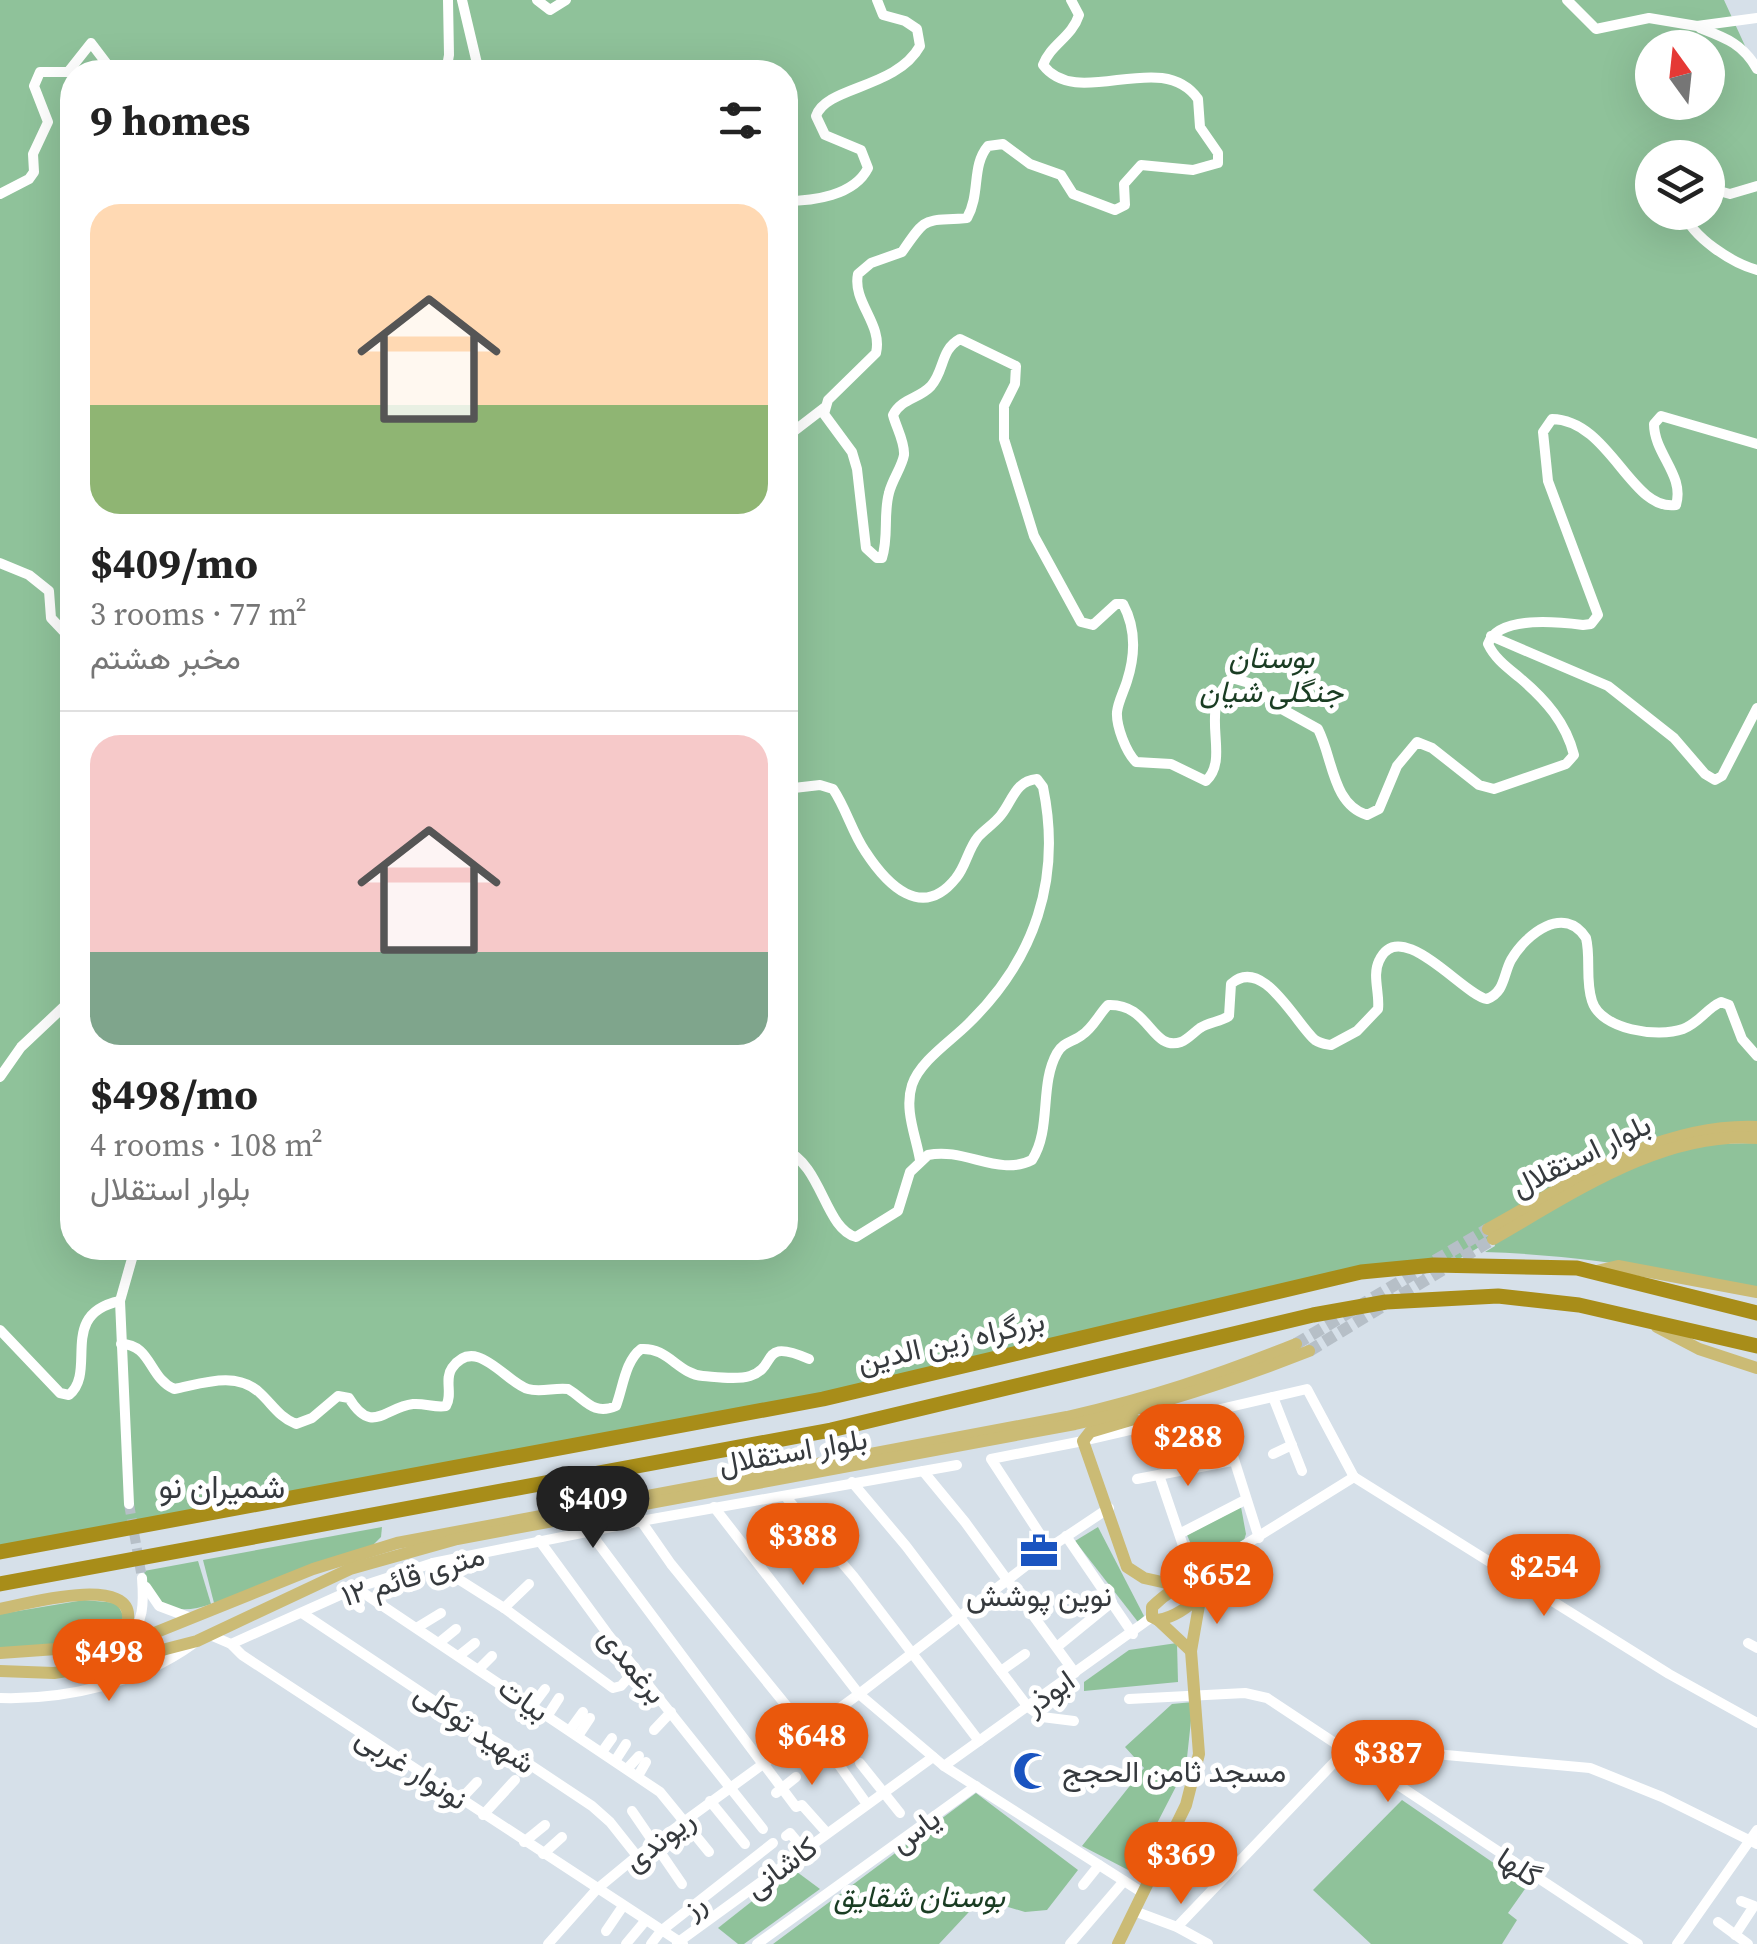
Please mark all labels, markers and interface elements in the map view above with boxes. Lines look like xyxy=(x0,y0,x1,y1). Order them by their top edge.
north arrow xyxy=(1635,30,1725,120)
map controls xyxy=(1635,30,1725,230)
text: 9 homes xyxy=(90,91,250,149)
icon: filters xyxy=(713,93,768,148)
button: layers xyxy=(1635,140,1725,230)
icon: home xyxy=(339,269,519,449)
text: $409/mo xyxy=(90,534,258,592)
text: 3 rooms · 77 m² xyxy=(90,592,307,636)
text: مخبر هشتم xyxy=(90,636,241,680)
park label: بوستان جنگلی شیان xyxy=(1199,637,1344,712)
icon: home xyxy=(339,800,519,980)
text: $498/mo xyxy=(90,1065,258,1123)
street label: بلوار استقلال xyxy=(1504,1104,1658,1206)
text: 4 rooms · 108 m² xyxy=(90,1123,323,1167)
text: بلوار استقلال xyxy=(90,1167,250,1211)
street label: بزرگراه زین الدین xyxy=(853,1300,1049,1382)
pin: $288 xyxy=(1129,1404,1247,1489)
text: $288 xyxy=(1153,1414,1223,1458)
street label: بلوار استقلال xyxy=(715,1418,871,1484)
district label: شمیران نو xyxy=(159,1465,285,1509)
pin: $409 xyxy=(534,1466,652,1551)
text: $409 xyxy=(558,1476,628,1520)
pin: $388 xyxy=(744,1503,862,1588)
text: $388 xyxy=(768,1513,838,1557)
office icon: نوین پوشش xyxy=(1018,1530,1060,1572)
street label: ۱۲ متری قائم xyxy=(336,1534,490,1616)
pin: $254 xyxy=(1485,1534,1603,1619)
pin: $652 xyxy=(1158,1542,1276,1627)
text: $254 xyxy=(1509,1544,1579,1588)
text: $652 xyxy=(1182,1552,1252,1596)
place label: نوین پوشش xyxy=(966,1575,1112,1616)
street label: برغمدی xyxy=(589,1618,677,1712)
pin: $498 xyxy=(50,1619,168,1704)
text: $498 xyxy=(74,1629,144,1673)
street label: ابوذر xyxy=(1014,1660,1083,1725)
street label: بیات xyxy=(490,1667,558,1731)
street label: شهید توکلی xyxy=(407,1673,543,1783)
pin: $648 xyxy=(753,1703,871,1788)
text: $648 xyxy=(777,1713,847,1757)
street label: نونوار غربی xyxy=(348,1717,476,1819)
pin: $387 xyxy=(1329,1720,1447,1805)
text: $387 xyxy=(1353,1730,1423,1774)
mosque icon: مسجد ثامن الحجج xyxy=(1011,1750,1053,1792)
place label: مسجد ثامن الحجج xyxy=(1062,1751,1286,1792)
street label: یاس xyxy=(882,1798,948,1862)
street label: ریوندی xyxy=(615,1799,703,1881)
pin: $369 xyxy=(1122,1822,1240,1907)
street label: کاشانی xyxy=(736,1827,826,1907)
text: $369 xyxy=(1146,1832,1216,1876)
street label: گلها xyxy=(1489,1837,1549,1897)
park label: بوستان شقایق xyxy=(833,1876,1006,1917)
street label: رز xyxy=(673,1883,715,1928)

